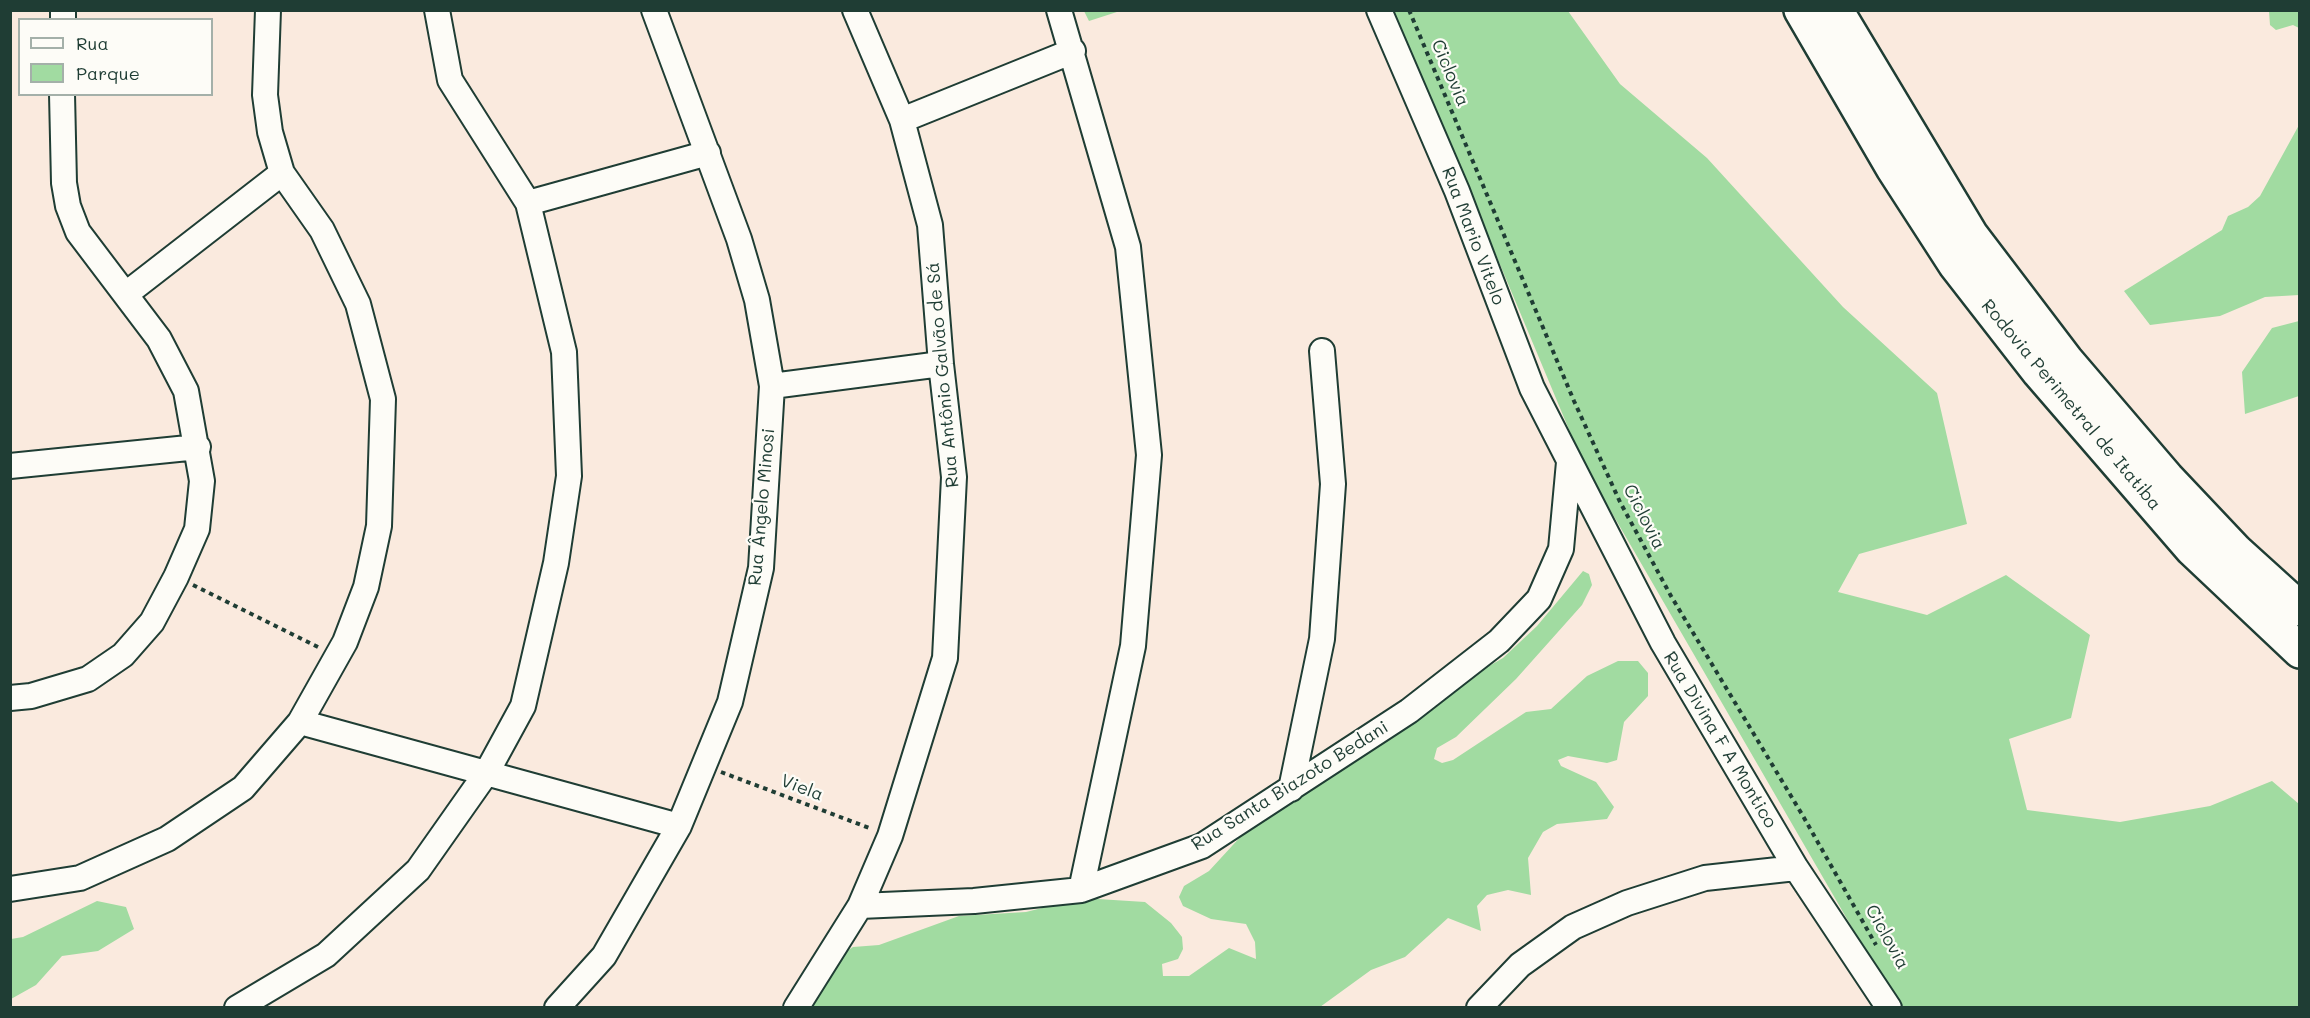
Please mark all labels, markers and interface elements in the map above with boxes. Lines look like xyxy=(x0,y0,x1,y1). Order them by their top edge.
legend xyxy=(18,18,213,96)
text: Rua xyxy=(76,31,109,55)
street label: Ciclovia xyxy=(1426,36,1474,110)
text: Parque xyxy=(76,61,140,85)
street label: Rua Mario Vitelo xyxy=(1437,164,1509,308)
street label: Rua Antônio Galvão de Sá xyxy=(922,261,964,489)
street label: Rodovia Perimetral de Itatiba xyxy=(1976,295,2166,515)
street label: Rua Ângelo Minosi xyxy=(744,427,780,587)
street label: Ciclovia xyxy=(1618,481,1670,553)
street label: Rua Divina F A Montico xyxy=(1659,648,1781,832)
street label: Rua Santa Biazoto Bedani xyxy=(1188,716,1392,856)
street label: Viela xyxy=(778,770,826,806)
street label: Ciclovia xyxy=(1860,901,1914,973)

